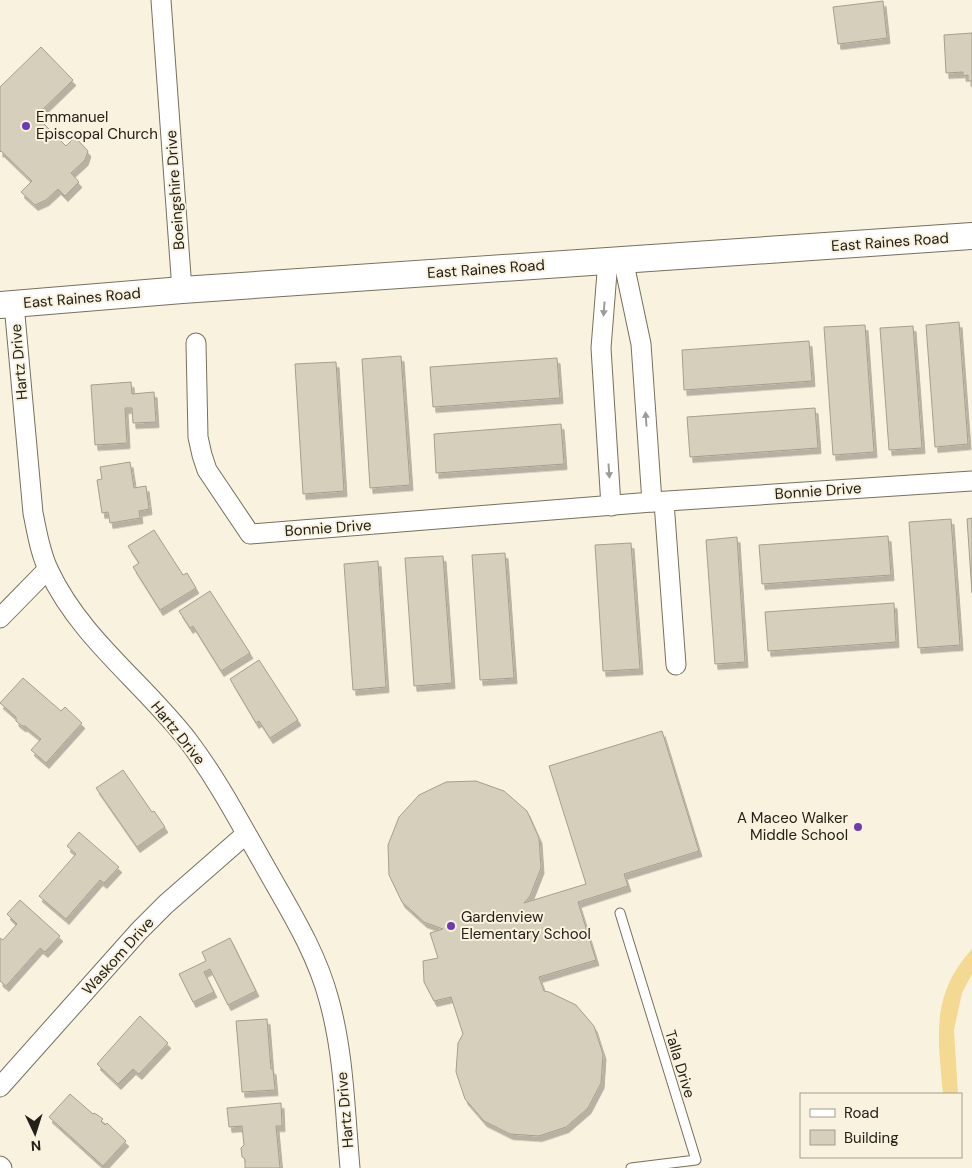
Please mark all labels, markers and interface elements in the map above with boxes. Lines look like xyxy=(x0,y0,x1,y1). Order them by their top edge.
place label: Emmanuel Episcopal Church xyxy=(36,107,158,144)
marker: Emmanuel Episcopal Church xyxy=(20,120,32,132)
street label: Boeingshire Drive xyxy=(161,129,189,251)
street label: East Raines Road xyxy=(831,228,949,256)
street label: East Raines Road xyxy=(427,255,545,283)
street label: East Raines Road xyxy=(22,283,142,313)
one-way arrow xyxy=(600,301,608,317)
street label: Hartz Drive xyxy=(6,323,32,401)
one-way arrow xyxy=(642,411,650,427)
one-way arrow xyxy=(606,463,614,479)
street label: Bonnie Drive xyxy=(774,478,862,504)
street label: Bonnie Drive xyxy=(284,515,372,541)
street label: Hartz Drive xyxy=(146,697,210,769)
place label: A Maceo Walker Middle School xyxy=(737,808,848,845)
marker: A Maceo Walker Middle School xyxy=(852,821,864,833)
place label: Gardenview Elementary School xyxy=(461,907,591,944)
street label: Waskom Drive xyxy=(78,913,158,999)
marker: Gardenview Elementary School xyxy=(445,920,457,932)
street label: Talla Drive xyxy=(660,1028,700,1100)
street label: Hartz Drive xyxy=(332,1071,358,1149)
legend xyxy=(800,1093,962,1158)
text: Road xyxy=(844,1103,879,1123)
north arrow xyxy=(10,1108,60,1158)
text: Building xyxy=(844,1128,899,1148)
text: N xyxy=(30,1137,42,1155)

